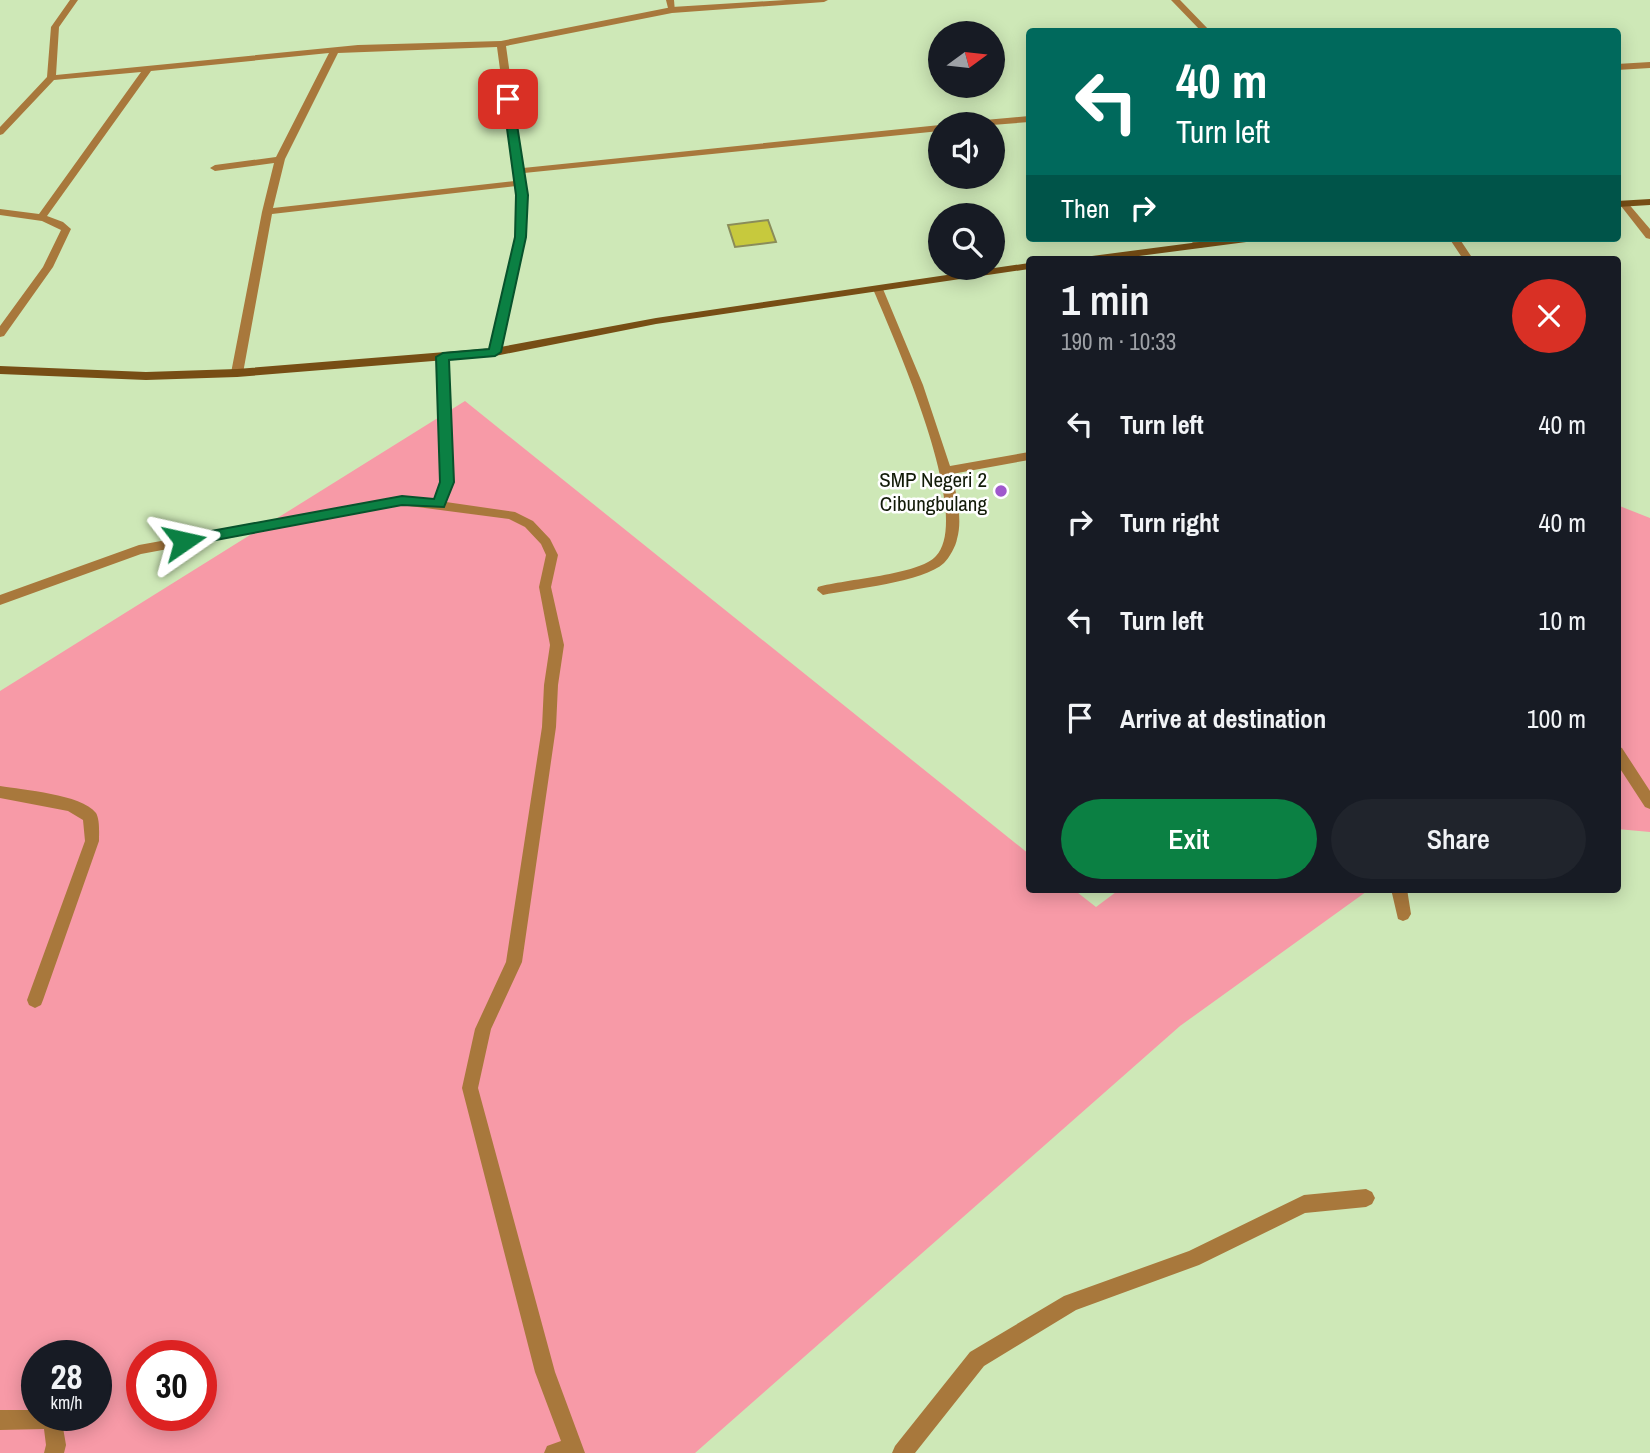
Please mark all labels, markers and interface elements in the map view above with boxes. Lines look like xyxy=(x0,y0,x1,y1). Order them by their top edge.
north arrow xyxy=(928,21,1004,98)
map controls xyxy=(928,21,1005,280)
text: 40 m xyxy=(1176,47,1268,113)
icon: left xyxy=(1061,56,1152,147)
pin xyxy=(478,69,538,129)
icon: arrive xyxy=(489,80,527,118)
text: Turn left xyxy=(1176,110,1270,153)
button: sound xyxy=(928,112,1005,189)
icon: right xyxy=(1124,189,1162,227)
text: Then xyxy=(1061,191,1110,226)
button: search xyxy=(928,203,1005,280)
text: 1 min xyxy=(1061,272,1150,328)
button: close xyxy=(1512,279,1586,353)
text: 190 m · 10:33 xyxy=(1061,326,1176,357)
icon: left xyxy=(1061,405,1099,443)
text: Turn left xyxy=(1120,407,1204,442)
text: 40 m xyxy=(1539,407,1586,442)
place label: SMP Negeri 2 Cibungbulang xyxy=(879,465,987,518)
marker: SMP Negeri 2 Cibungbulang xyxy=(993,483,1009,499)
icon: right xyxy=(1061,503,1099,541)
position arrow xyxy=(147,504,221,578)
text: Turn right xyxy=(1120,505,1219,540)
text: 40 m xyxy=(1539,505,1586,540)
icon: left xyxy=(1061,601,1099,639)
text: Turn left xyxy=(1120,603,1204,638)
text: 10 m xyxy=(1539,603,1586,638)
icon: arrive xyxy=(1061,699,1099,737)
text: Arrive at destination xyxy=(1120,701,1326,736)
text: 100 m xyxy=(1527,701,1586,736)
button: Exit xyxy=(1061,799,1317,879)
button: Share xyxy=(1331,799,1586,879)
speed limit sign: 30 xyxy=(126,1340,217,1431)
text: 28 xyxy=(51,1353,82,1400)
text: km/h xyxy=(51,1390,83,1415)

